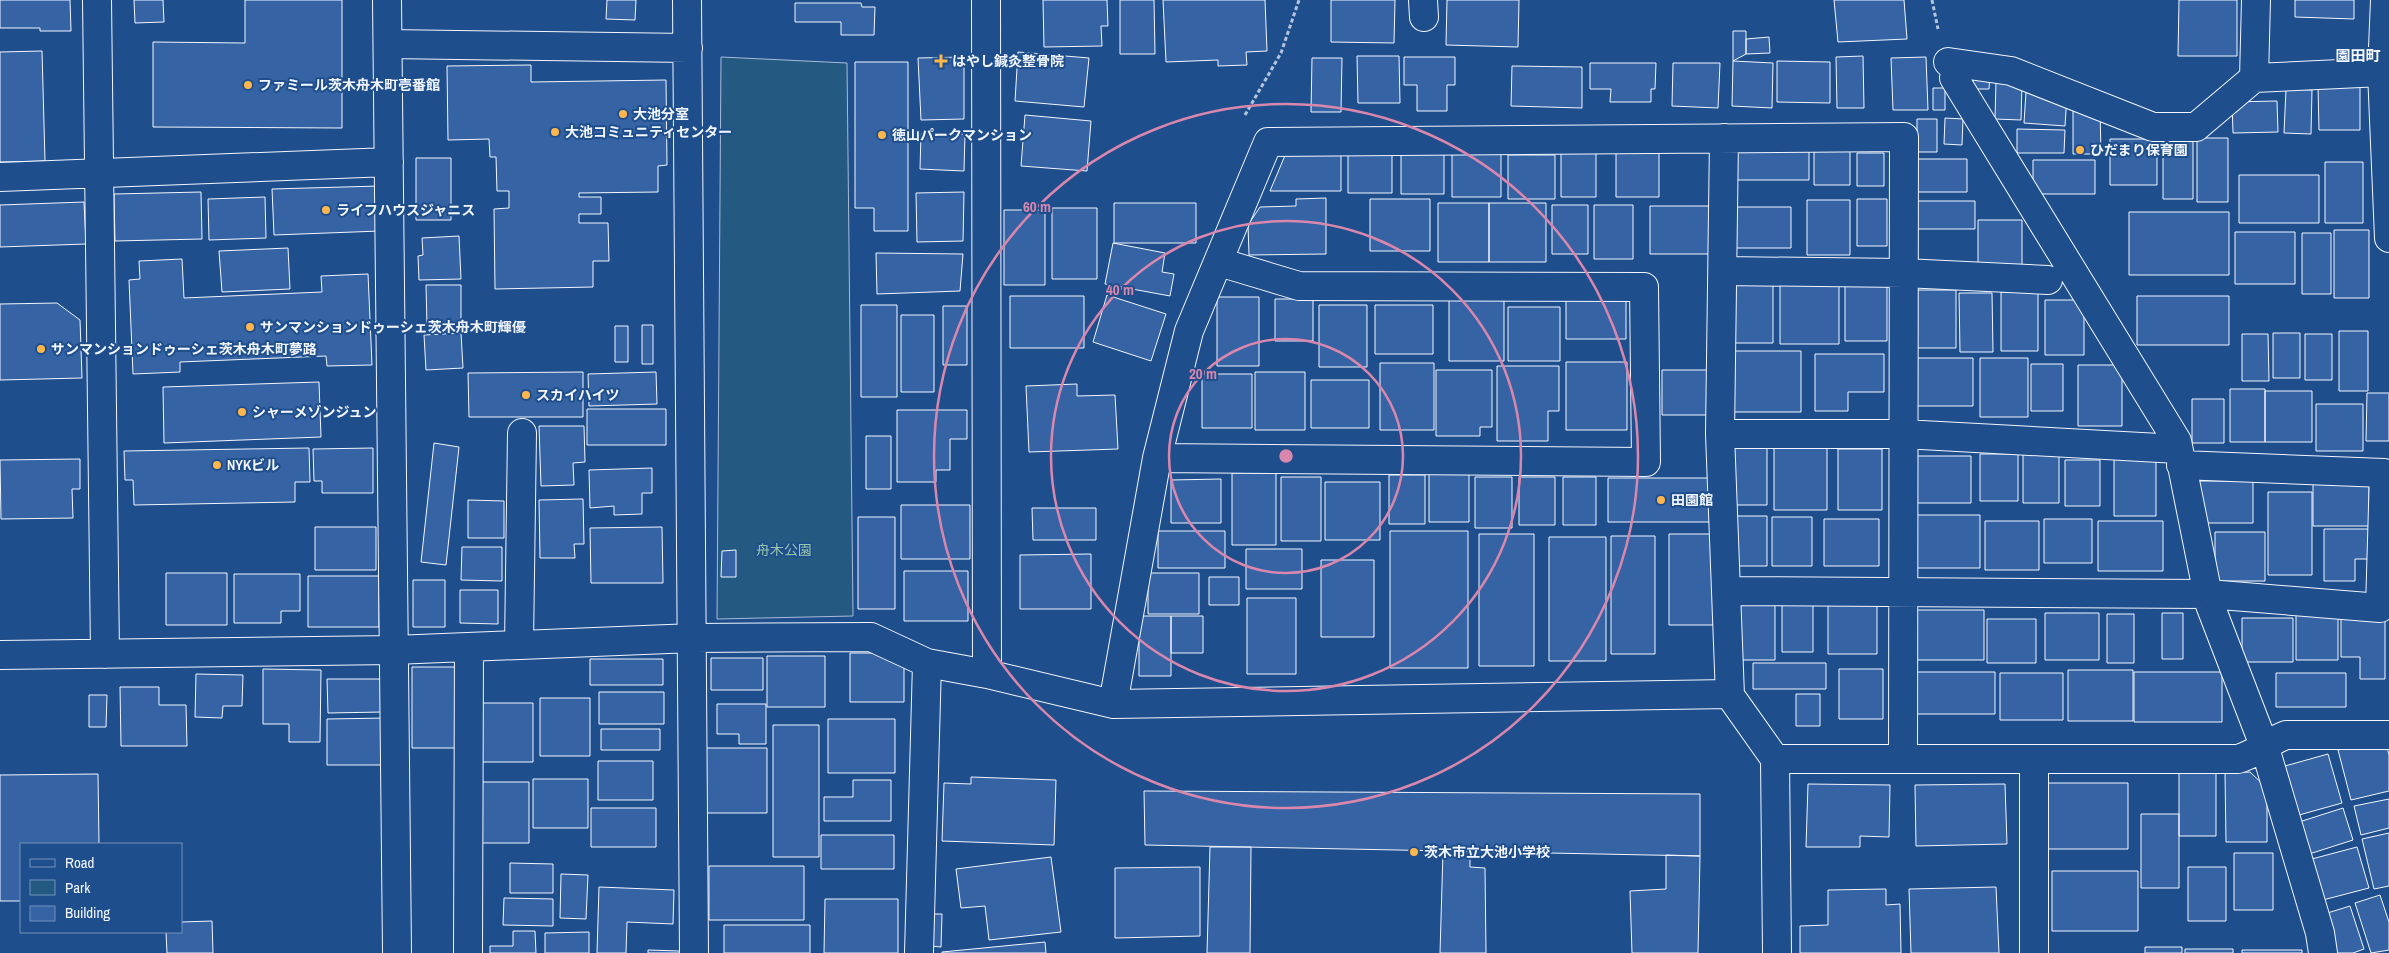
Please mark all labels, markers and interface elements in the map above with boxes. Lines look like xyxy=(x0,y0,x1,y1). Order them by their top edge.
district label: 園田町 xyxy=(2335,45,2381,66)
place label: はやし鍼灸整骨院 xyxy=(952,52,1064,70)
marker: はやし鍼灸整骨院 xyxy=(934,54,948,68)
place label: ファミール茨木舟木町壱番館 xyxy=(258,76,440,94)
marker: ファミール茨木舟木町壱番館 xyxy=(242,79,254,91)
place label: 大池分室 xyxy=(633,105,689,123)
marker: 大池分室 xyxy=(617,108,629,120)
place label: 大池コミュニティセンター xyxy=(565,123,732,141)
marker: 大池コミュニティセンター xyxy=(549,126,561,138)
place label: 徳山パークマンション xyxy=(892,126,1032,144)
marker: 徳山パークマンション xyxy=(876,129,888,141)
place label: ひだまり保育園 xyxy=(2090,141,2188,159)
marker: ひだまり保育園 xyxy=(2074,144,2086,156)
text: 60 m xyxy=(1023,196,1051,217)
place label: ライフハウスジャニス xyxy=(336,201,475,219)
marker: ライフハウスジャニス xyxy=(320,204,332,216)
text: 40 m xyxy=(1106,279,1134,300)
place label: サンマンションドゥーシェ茨木舟木町輝優 xyxy=(260,318,527,336)
marker: サンマンションドゥーシェ茨木舟木町輝優 xyxy=(244,321,256,333)
place label: サンマンションドゥーシェ茨木舟木町夢路 xyxy=(51,340,317,358)
marker: サンマンションドゥーシェ茨木舟木町夢路 xyxy=(35,343,47,355)
text: 20 m xyxy=(1189,363,1217,384)
place label: スカイハイツ xyxy=(536,386,619,404)
marker: スカイハイツ xyxy=(520,389,532,401)
place label: シャーメゾンジュン xyxy=(252,403,376,421)
marker: シャーメゾンジュン xyxy=(236,406,248,418)
centre of rings xyxy=(1277,447,1295,465)
place label: NYKビル xyxy=(227,456,279,474)
marker: NYKビル xyxy=(211,459,223,471)
place label: 田園館 xyxy=(1671,491,1713,509)
marker: 田園館 xyxy=(1655,494,1667,506)
park label: 舟木公園 xyxy=(756,541,812,559)
legend xyxy=(20,843,182,933)
place label: 茨木市立大池小学校 xyxy=(1424,843,1550,861)
marker: 茨木市立大池小学校 xyxy=(1408,846,1420,858)
text: Road xyxy=(65,852,94,873)
text: Park xyxy=(65,877,91,898)
text: Building xyxy=(65,902,110,923)

